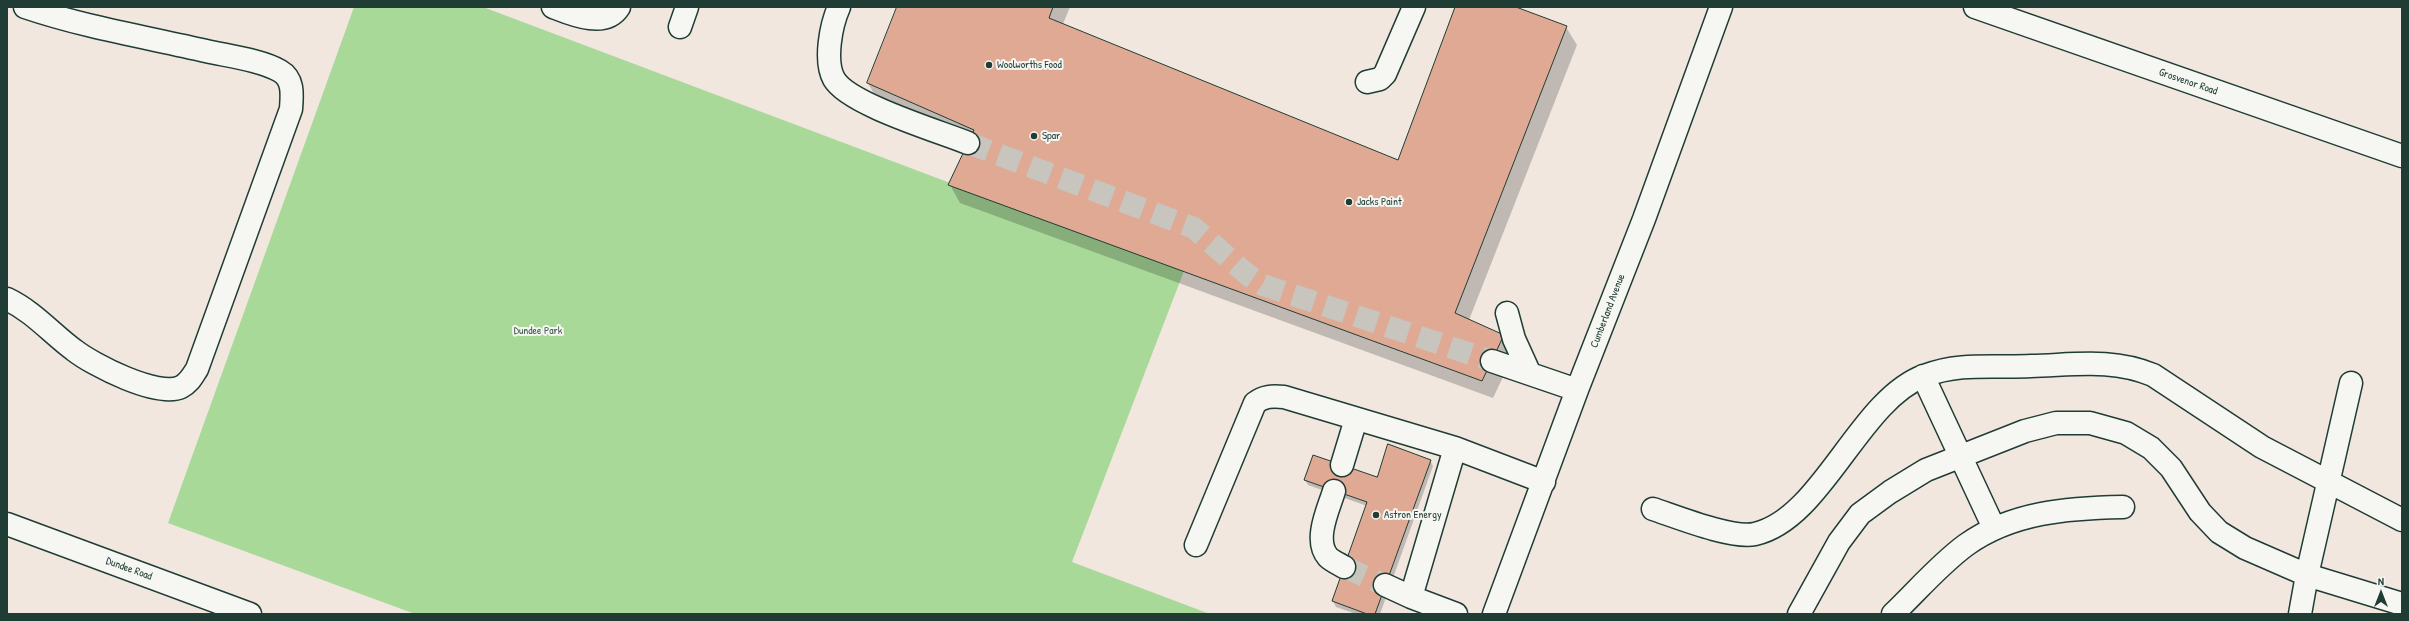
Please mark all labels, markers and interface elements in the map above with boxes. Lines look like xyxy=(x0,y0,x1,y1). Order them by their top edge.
place label: Woolworths Food xyxy=(997,58,1062,72)
marker: Woolworths Food xyxy=(984,60,994,70)
street label: Grosvenor Road xyxy=(2157,66,2219,98)
place label: Spar xyxy=(1042,129,1060,143)
marker: Spar xyxy=(1029,131,1039,141)
place label: Jacks Paint xyxy=(1357,195,1402,209)
marker: Jacks Paint xyxy=(1344,197,1354,207)
street label: Cumberland Avenue xyxy=(1588,272,1628,350)
park label: Dundee Park xyxy=(514,324,562,338)
place label: Astron Energy xyxy=(1384,508,1442,522)
marker: Astron Energy xyxy=(1371,510,1381,520)
street label: Dundee Road xyxy=(104,555,154,583)
north arrow xyxy=(2361,573,2401,613)
text: N xyxy=(2378,574,2384,588)

